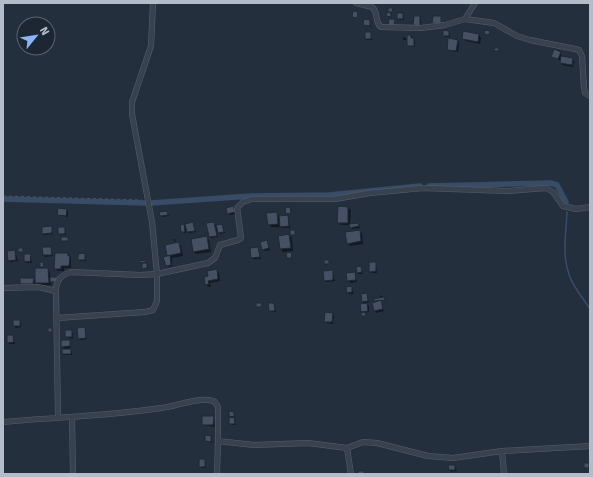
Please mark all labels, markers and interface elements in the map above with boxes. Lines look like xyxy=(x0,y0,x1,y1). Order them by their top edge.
north arrow xyxy=(16,16,56,56)
text: N xyxy=(37,25,52,38)

